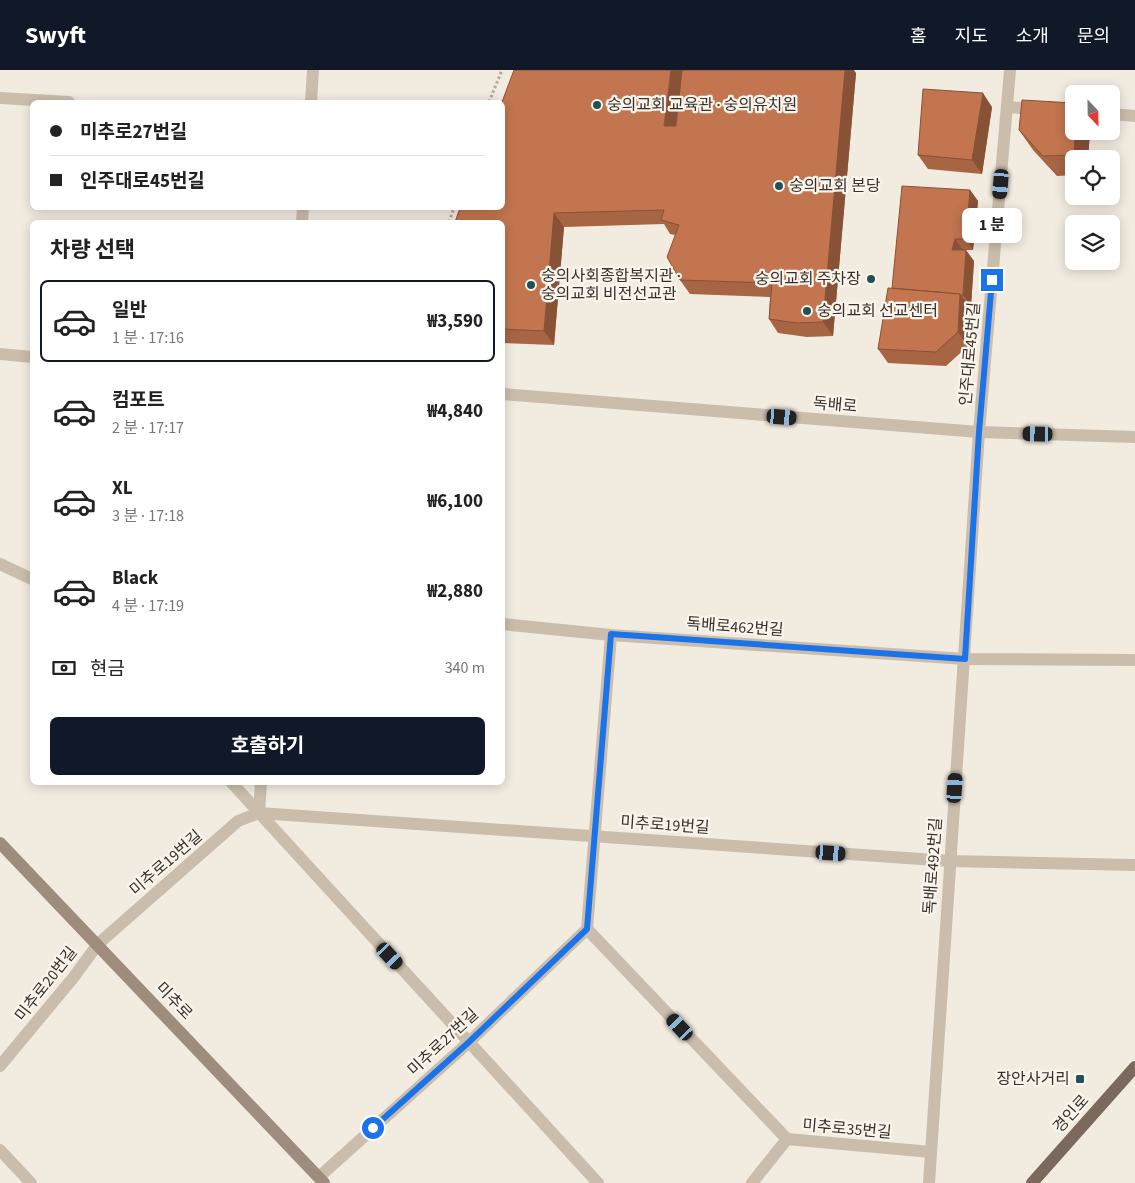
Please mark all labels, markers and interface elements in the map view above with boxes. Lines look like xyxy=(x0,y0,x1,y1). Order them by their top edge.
text: Swyft xyxy=(25,18,86,53)
text: 홈 xyxy=(910,24,927,49)
text: 지도 xyxy=(955,24,988,49)
text: 소개 xyxy=(1016,24,1049,49)
text: 문의 xyxy=(1077,24,1110,49)
north arrow xyxy=(1065,85,1120,140)
map controls xyxy=(1065,85,1120,270)
place label: 숭의교회 교육관 · 숭의유치원 xyxy=(607,94,797,116)
marker: 숭의교회 교육관 · 숭의유치원 xyxy=(591,99,603,111)
text: 미추로27번길 xyxy=(80,119,187,146)
button: locate xyxy=(1065,150,1120,205)
text: 인주대로45번길 xyxy=(80,168,205,195)
car xyxy=(992,168,1009,200)
place label: 숭의교회 본당 xyxy=(789,175,881,197)
marker: 숭의교회 본당 xyxy=(773,180,785,192)
callout: 1 분 xyxy=(962,208,1022,242)
text: 1 분 xyxy=(979,214,1005,236)
button: layers xyxy=(1065,215,1120,270)
text: 차량 선택 xyxy=(50,234,135,266)
place label: 숭의사회종합복지관 · 숭의교회 비전선교관 xyxy=(541,265,681,305)
place label: 숭의교회 주차장 xyxy=(755,268,861,290)
route end xyxy=(981,269,1003,291)
marker: 숭의교회 주차장 xyxy=(865,273,877,285)
marker: 숭의사회종합복지관 · 숭의교회 비전선교관 xyxy=(525,279,537,291)
text: 일반 xyxy=(112,297,147,324)
icon: car xyxy=(52,299,97,344)
place label: 숭의교회 선교센터 xyxy=(817,300,938,322)
street label: 인주대로45번길 xyxy=(954,301,986,407)
marker: 숭의교회 선교센터 xyxy=(801,305,813,317)
text: ₩3,590 xyxy=(427,308,483,335)
text: 1 분 · 17:16 xyxy=(112,327,184,349)
text: 컴포트 xyxy=(112,387,164,414)
icon: car xyxy=(52,389,97,434)
street label: 독배로 xyxy=(812,392,858,418)
text: ₩4,840 xyxy=(427,398,483,425)
car xyxy=(766,408,797,426)
text: 2 분 · 17:17 xyxy=(112,417,184,439)
car xyxy=(1022,426,1053,442)
text: XL xyxy=(112,475,133,502)
icon: car xyxy=(52,479,97,524)
text: ₩6,100 xyxy=(427,488,483,515)
text: 3 분 · 17:18 xyxy=(112,505,184,527)
text: Black xyxy=(112,565,158,592)
icon: car xyxy=(52,569,97,614)
text: ₩2,880 xyxy=(427,578,483,605)
text: 4 분 · 17:19 xyxy=(112,595,184,617)
street label: 독배로462번길 xyxy=(686,613,784,641)
icon: cash xyxy=(50,654,78,682)
text: 현금 xyxy=(90,656,125,683)
text: 340 m xyxy=(445,657,485,679)
button: 호출하기 xyxy=(50,717,485,775)
car xyxy=(946,773,963,803)
street label: 미추로19번길 xyxy=(620,811,710,839)
street label: 독배로492번길 xyxy=(919,817,947,915)
street label: 미추로19번길 xyxy=(125,825,207,901)
car xyxy=(815,844,846,862)
car xyxy=(374,940,405,972)
street label: 미추로20번길 xyxy=(10,942,82,1026)
street label: 미추로 xyxy=(151,977,197,1025)
street label: 미추로27번길 xyxy=(403,1003,483,1081)
car xyxy=(664,1011,695,1043)
place label: 장안사거리 xyxy=(996,1068,1070,1090)
marker: 장안사거리 xyxy=(1074,1073,1086,1085)
street label: 경인로 xyxy=(1048,1090,1094,1138)
street label: 미추로35번길 xyxy=(801,1114,893,1144)
route start xyxy=(362,1117,384,1139)

